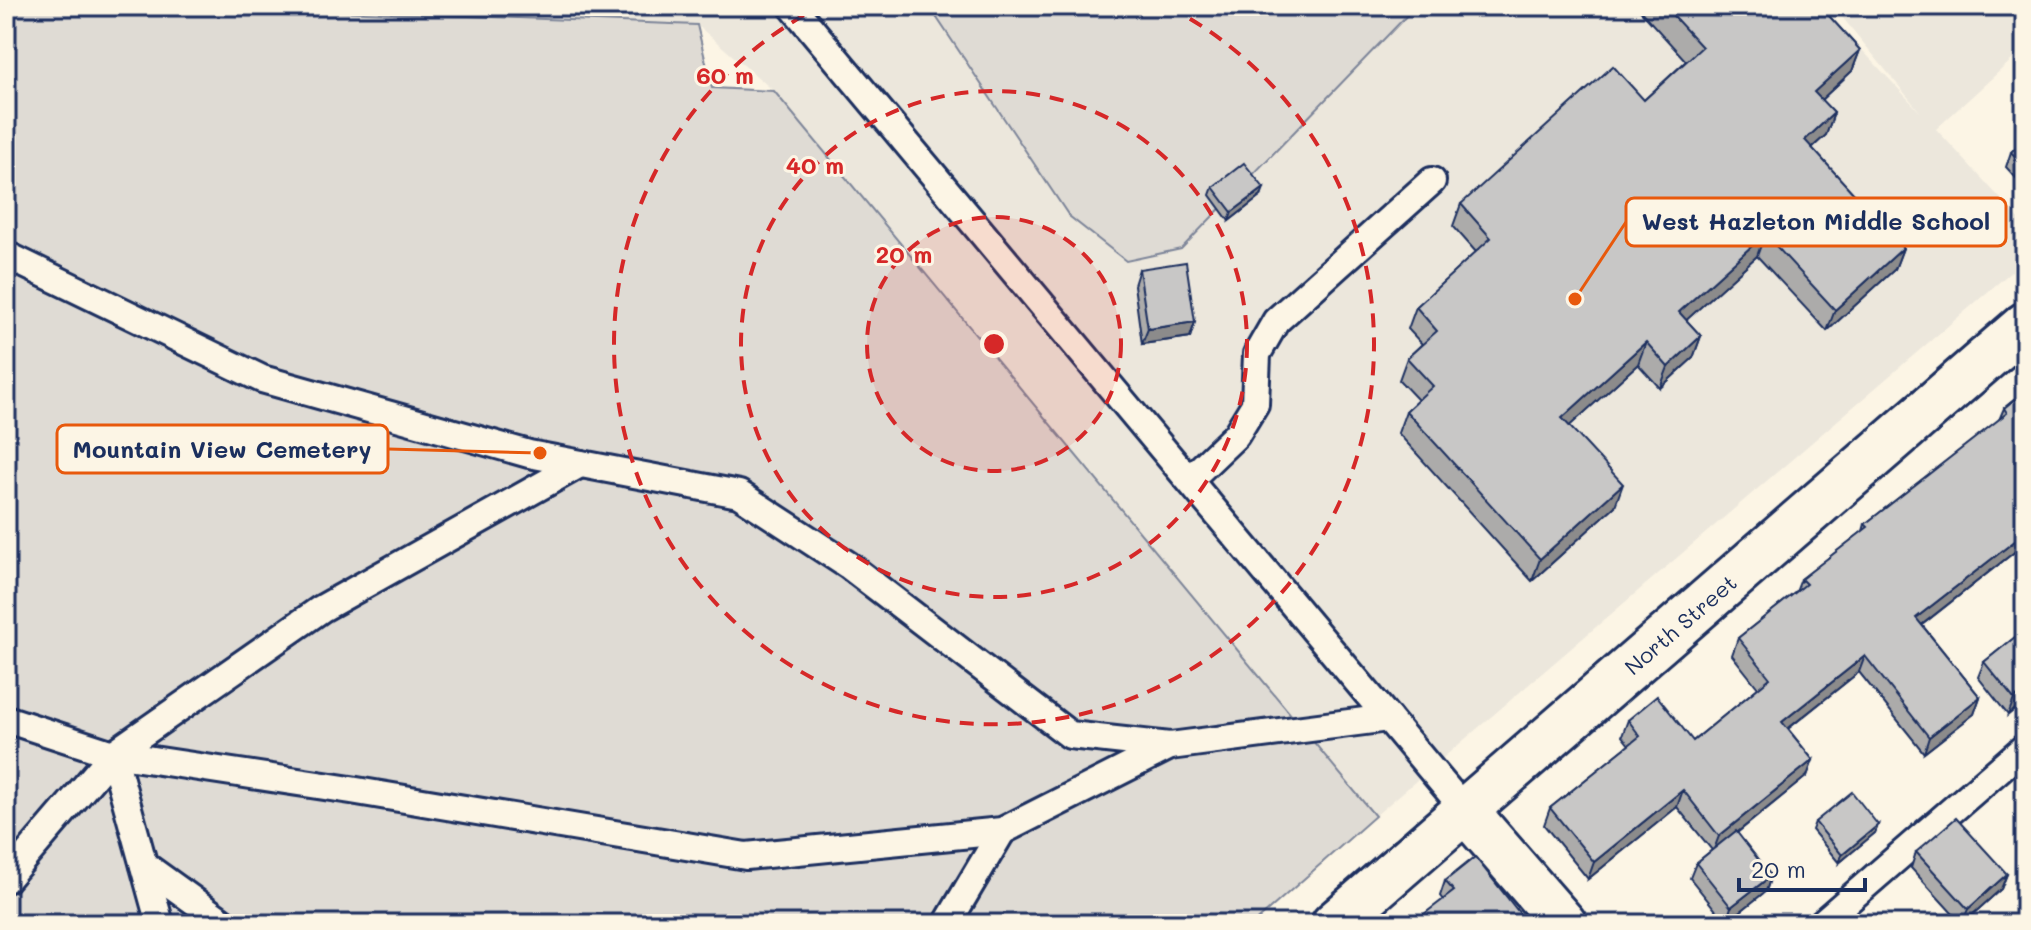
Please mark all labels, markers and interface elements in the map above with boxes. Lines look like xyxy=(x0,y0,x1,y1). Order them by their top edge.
text: 60 m xyxy=(696,59,754,90)
text: 40 m xyxy=(786,149,844,180)
callout: West Hazleton Middle School xyxy=(1626,198,2006,246)
text: West Hazleton Middle School xyxy=(1642,205,1990,236)
text: 20 m xyxy=(876,238,932,269)
centre of rings xyxy=(980,330,1008,358)
callout: Mountain View Cemetery xyxy=(57,425,388,473)
text: Mountain View Cemetery xyxy=(73,433,371,464)
street label: North Street xyxy=(1618,567,1742,681)
scale bar xyxy=(1739,842,1865,892)
text: 20 m xyxy=(1751,853,1806,884)

